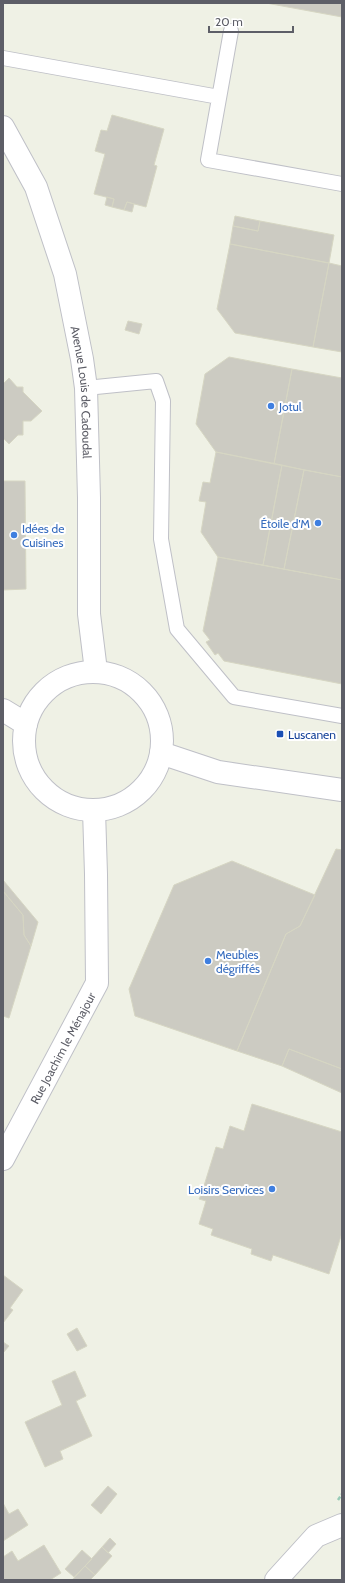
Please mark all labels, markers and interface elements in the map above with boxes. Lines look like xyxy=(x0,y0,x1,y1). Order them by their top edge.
scale bar xyxy=(209,8,293,34)
text: 20 m xyxy=(215,14,243,29)
street label: Avenue Louis de Cadoudal xyxy=(68,325,95,459)
place label: Jotul xyxy=(278,399,302,414)
marker: Jotul xyxy=(266,401,276,411)
place label: Étoile d'M xyxy=(261,516,310,531)
marker: Étoile d'M xyxy=(313,518,323,528)
place label: Idées de Cuisines xyxy=(22,521,64,550)
marker: Idées de Cuisines xyxy=(9,530,19,540)
place label: Luscanen xyxy=(288,727,336,742)
marker: Luscanen xyxy=(275,729,285,739)
place label: Meubles dégriffés xyxy=(216,947,260,976)
marker: Meubles dégriffés xyxy=(203,956,213,966)
street label: Rue Joachim le Ménajour xyxy=(26,989,98,1106)
place label: Loisirs Services xyxy=(188,1182,264,1197)
marker: Loisirs Services xyxy=(267,1184,277,1194)

